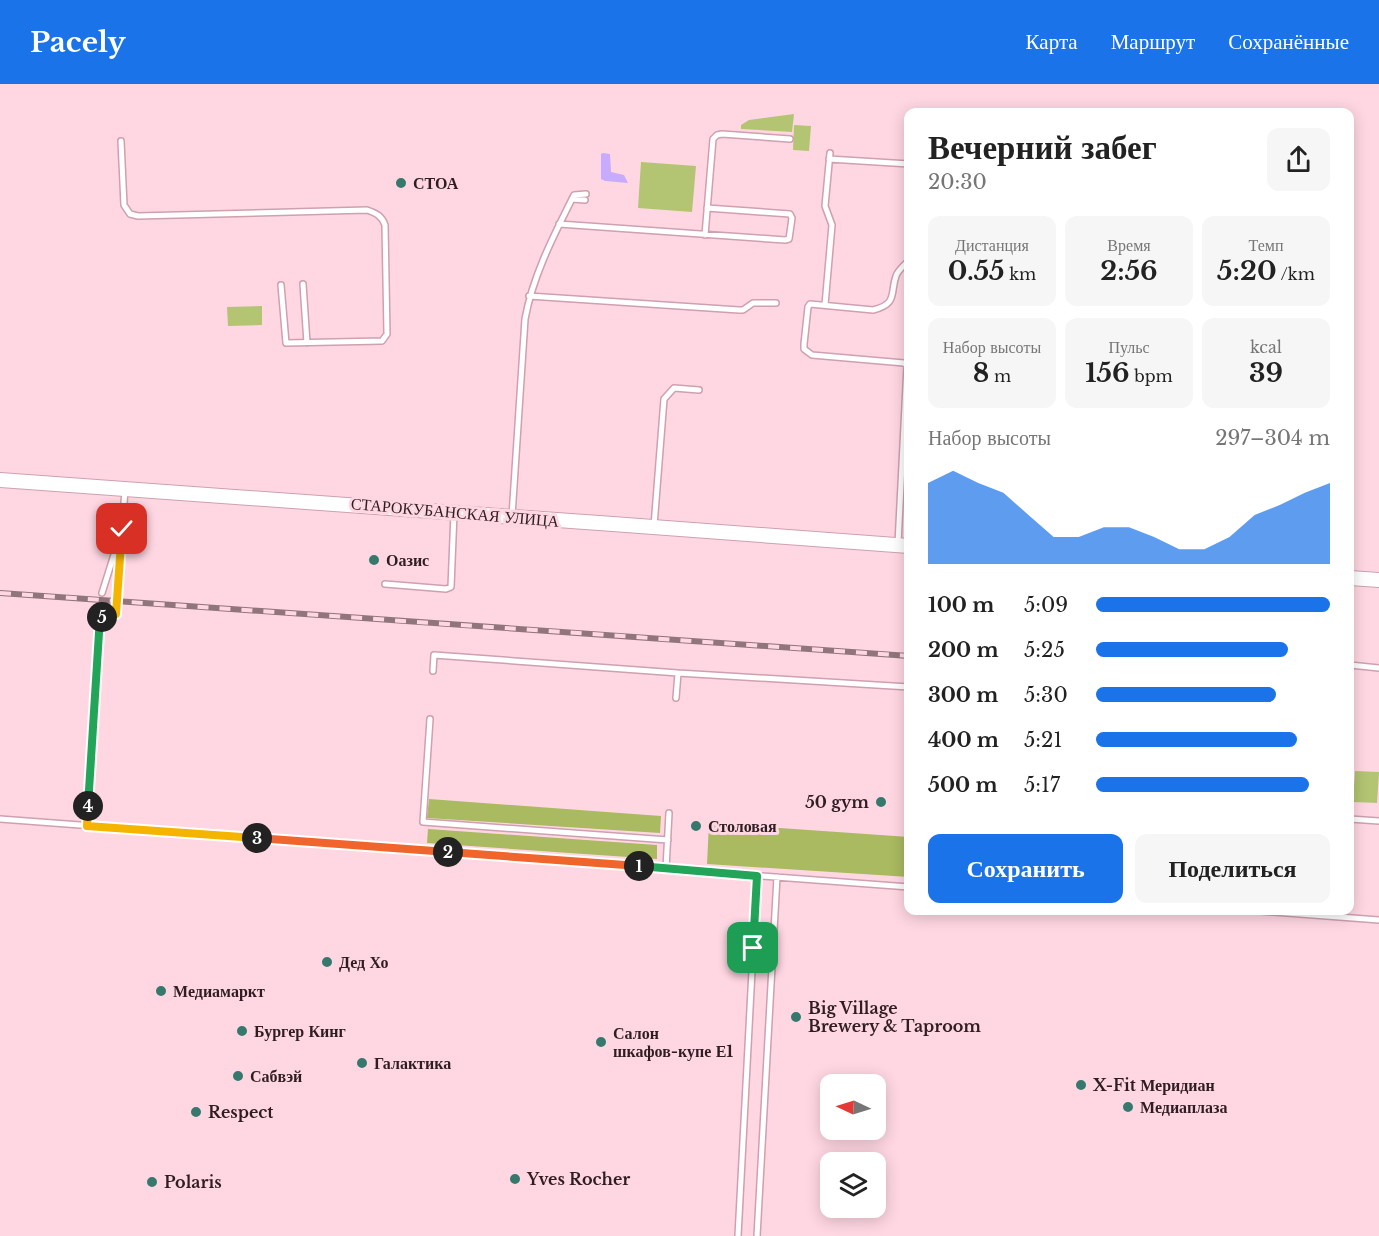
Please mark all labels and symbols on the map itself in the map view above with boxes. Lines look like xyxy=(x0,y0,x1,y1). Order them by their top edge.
place label: СТОА xyxy=(413,173,459,193)
marker: СТОА xyxy=(394,176,408,190)
street label: СТАРОКУБАНСКАЯ УЛИЦА xyxy=(350,493,560,531)
pin xyxy=(96,503,147,554)
place label: Оазис xyxy=(386,550,429,570)
marker: Оазис xyxy=(367,553,381,567)
pin: 5 xyxy=(87,602,117,632)
pin: 4 xyxy=(73,791,103,821)
place label: 50 gym xyxy=(805,792,869,812)
marker: 50 gym xyxy=(874,795,888,809)
place label: Столовая xyxy=(708,816,777,836)
marker: Столовая xyxy=(689,819,703,833)
pin: 3 xyxy=(242,823,272,853)
pin: 2 xyxy=(433,837,463,867)
pin: 1 xyxy=(624,851,654,881)
pin xyxy=(727,922,778,973)
place label: Дед Хо xyxy=(339,952,389,972)
marker: Дед Хо xyxy=(320,955,334,969)
place label: Медиамаркт xyxy=(173,981,265,1001)
marker: Медиамаркт xyxy=(154,984,168,998)
place label: Big Village Brewery & Taproom xyxy=(808,998,981,1036)
marker: Big Village Brewery & Taproom xyxy=(789,1010,803,1024)
place label: Бургер Кинг xyxy=(254,1021,346,1041)
place label: Салон шкафов-купе Е1 xyxy=(613,1023,733,1061)
marker: Бургер Кинг xyxy=(235,1024,249,1038)
marker: Салон шкафов-купе Е1 xyxy=(594,1035,608,1049)
place label: Галактика xyxy=(374,1053,451,1073)
marker: Галактика xyxy=(355,1056,369,1070)
place label: Сабвэй xyxy=(250,1066,302,1086)
marker: Сабвэй xyxy=(231,1069,245,1083)
north arrow xyxy=(820,1074,886,1140)
place label: X-Fit Меридиан xyxy=(1092,1075,1215,1095)
marker: X-Fit Меридиан xyxy=(1074,1078,1088,1092)
place label: Медиаплаза xyxy=(1140,1097,1228,1117)
marker: Медиаплаза xyxy=(1121,1100,1135,1114)
place label: Respect xyxy=(208,1102,274,1122)
marker: Respect xyxy=(189,1105,203,1119)
place label: Yves Rocher xyxy=(526,1169,630,1189)
place label: Polaris xyxy=(164,1172,222,1192)
marker: Yves Rocher xyxy=(508,1172,522,1186)
marker: Polaris xyxy=(145,1175,159,1189)

